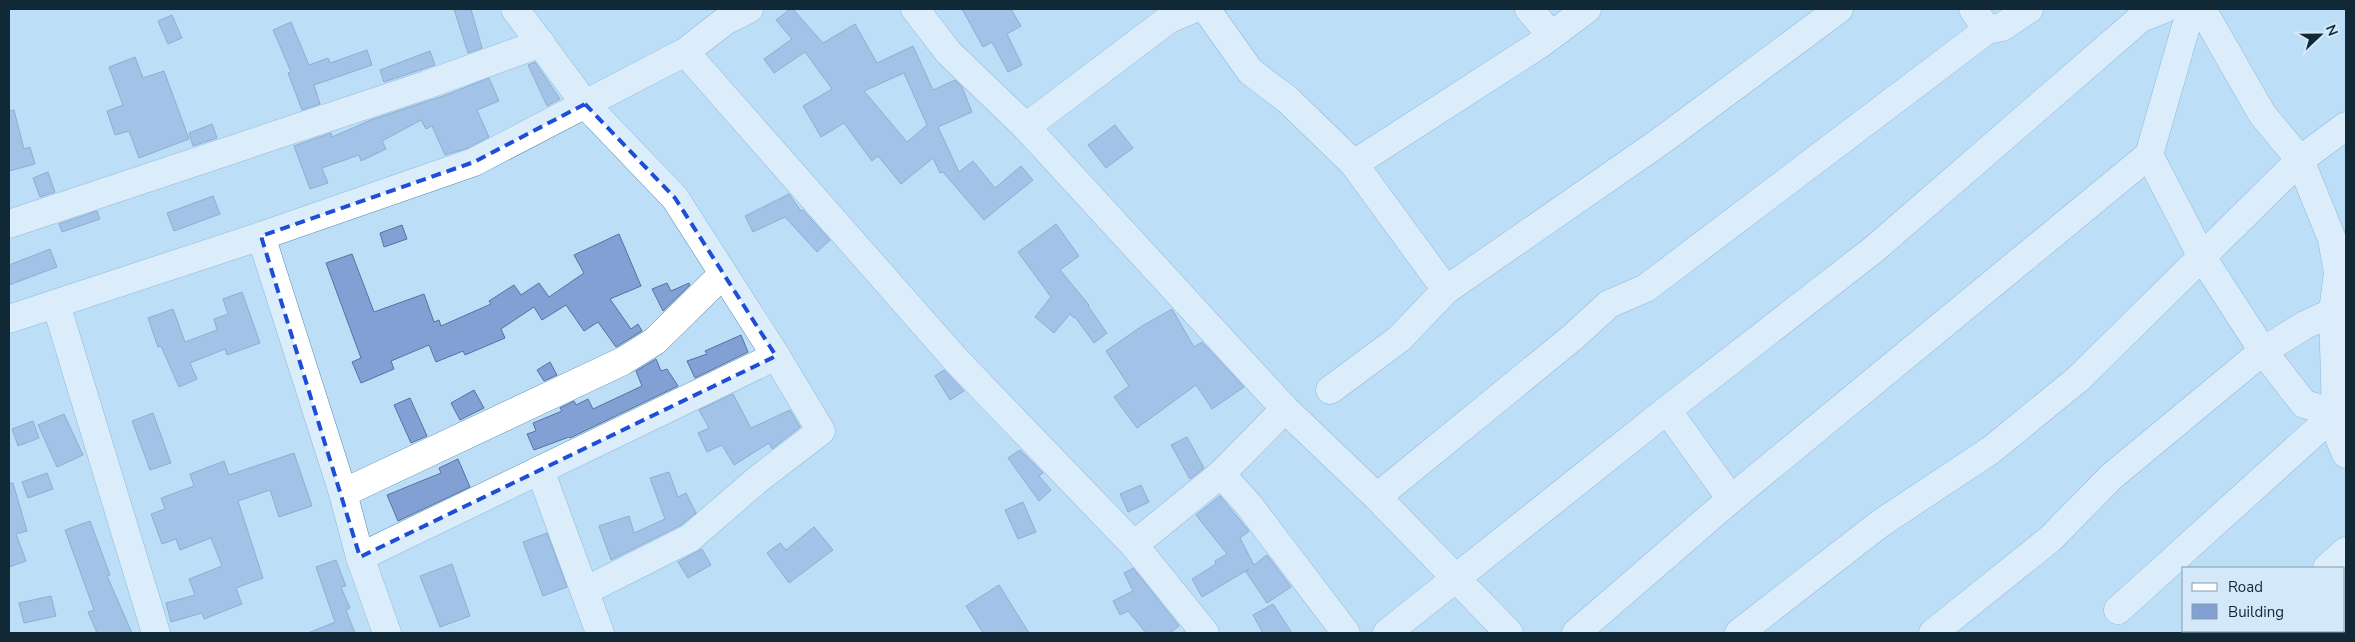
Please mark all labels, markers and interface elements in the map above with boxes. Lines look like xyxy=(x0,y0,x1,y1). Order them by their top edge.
north arrow xyxy=(2295,10,2345,60)
text: N xyxy=(2321,22,2342,39)
legend xyxy=(2182,567,2345,632)
text: Road xyxy=(2228,577,2263,597)
text: Building xyxy=(2228,602,2284,622)

